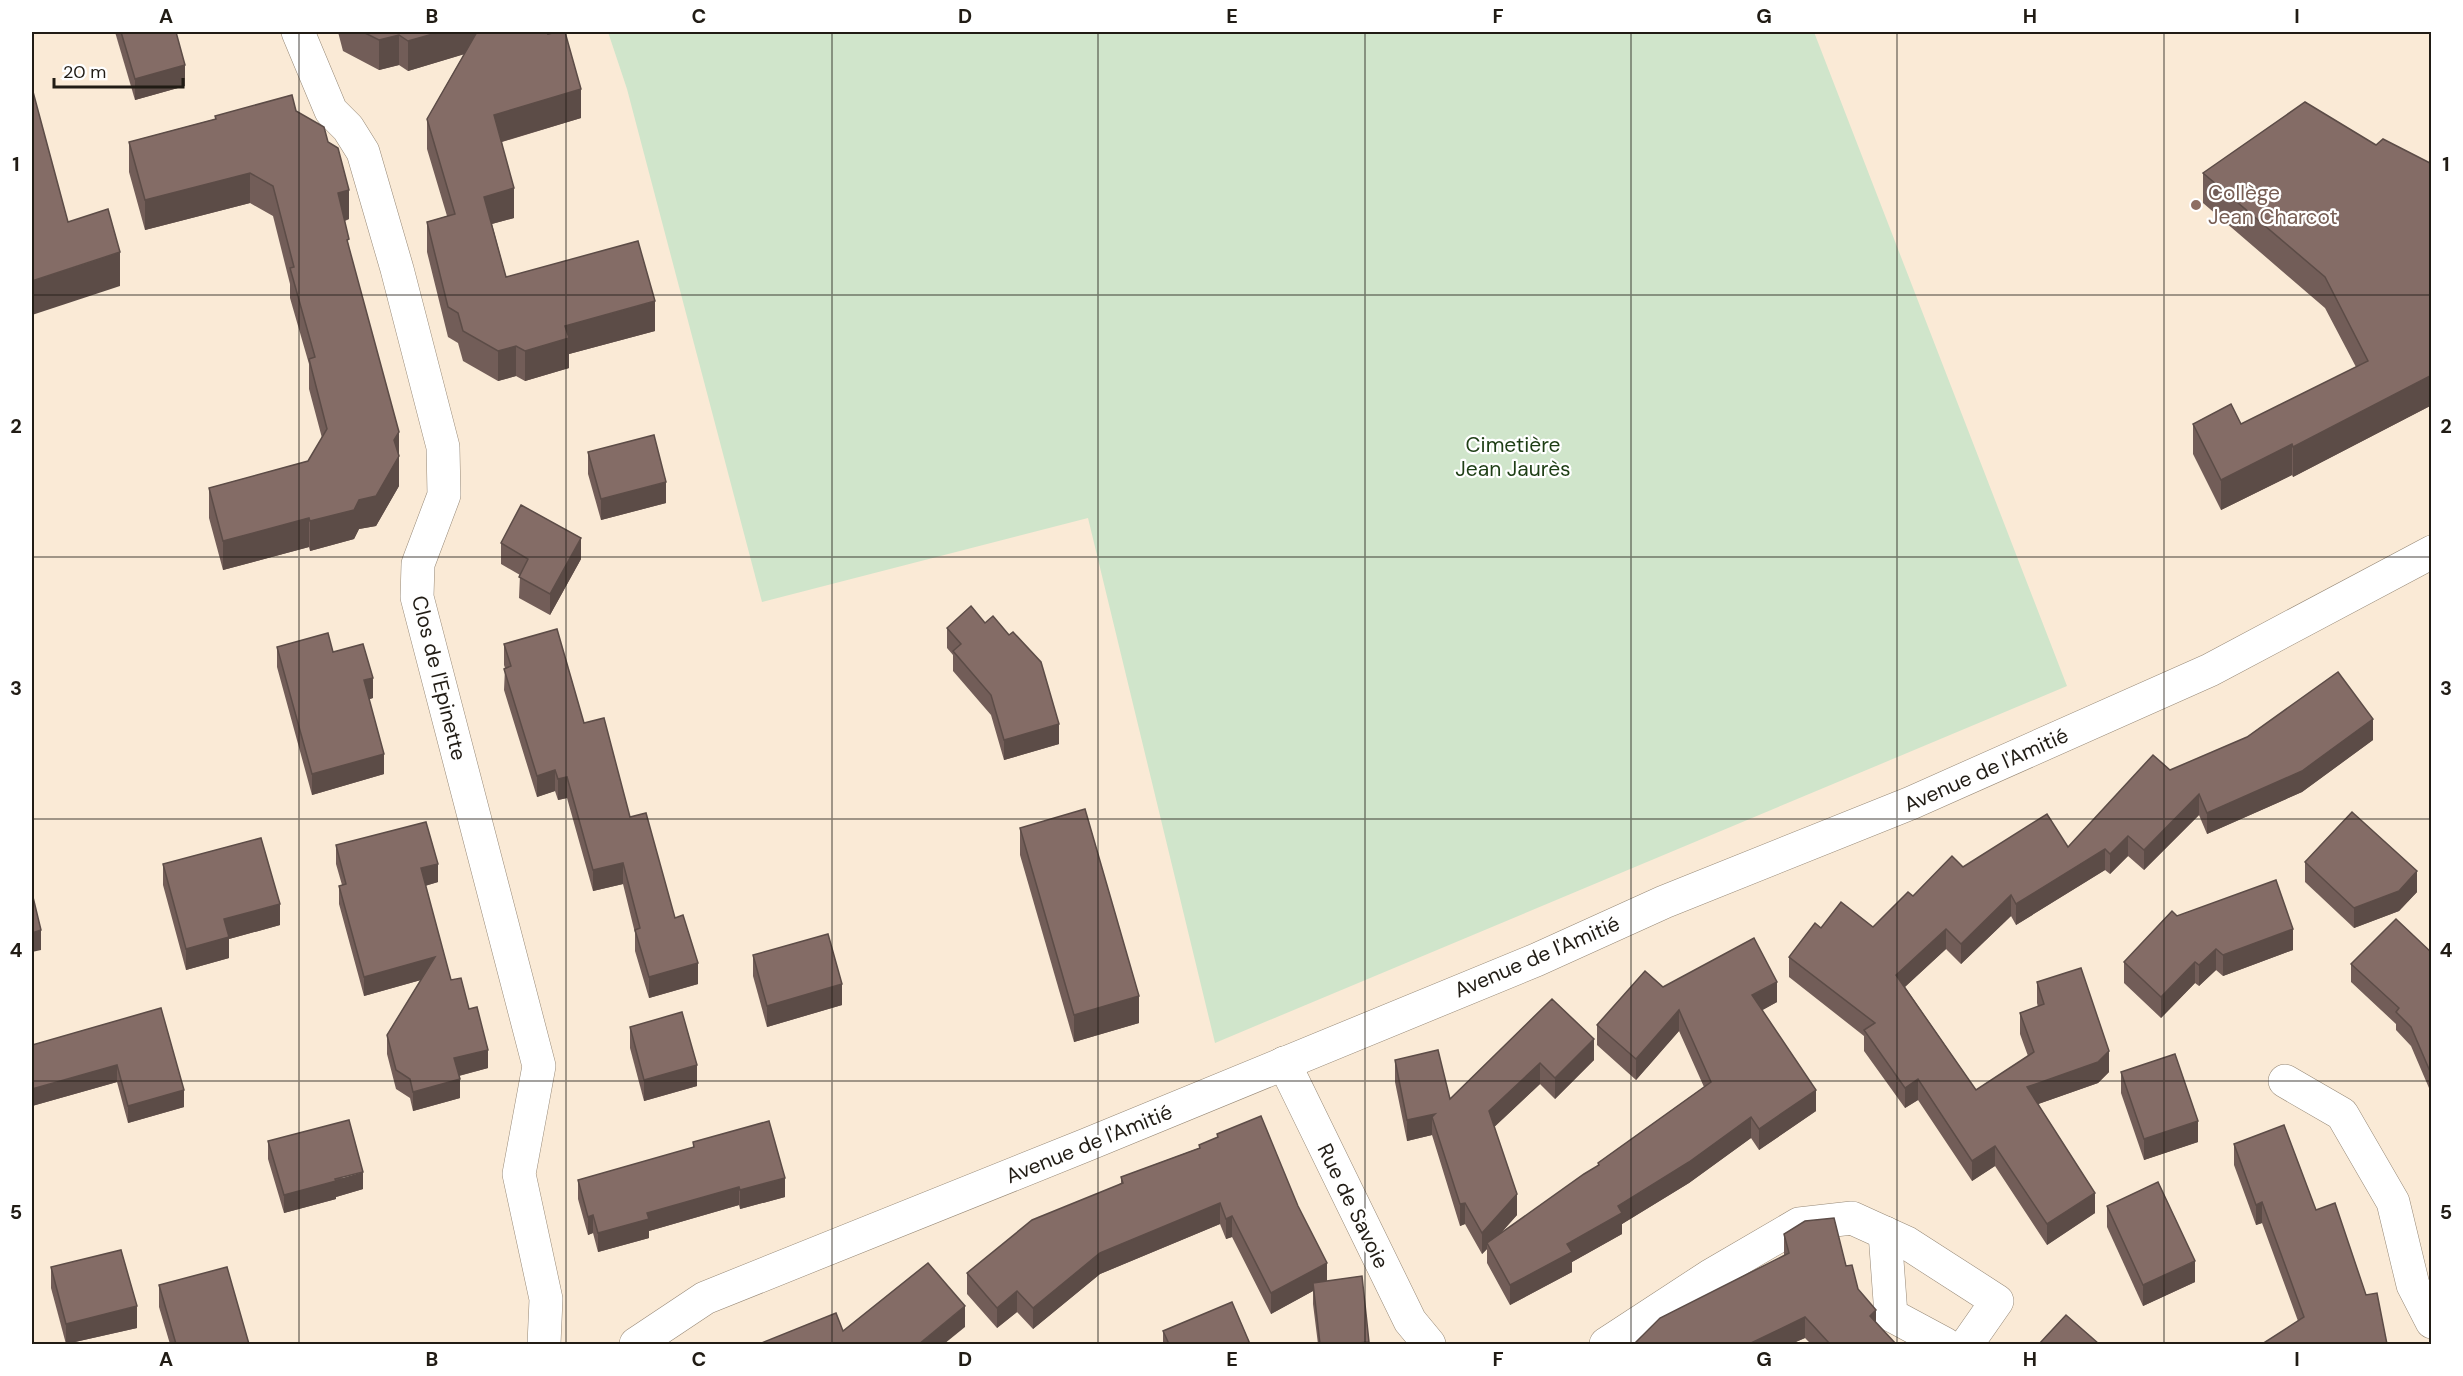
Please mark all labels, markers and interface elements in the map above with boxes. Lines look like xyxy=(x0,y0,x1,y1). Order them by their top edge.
text: A xyxy=(159,3,173,29)
text: B xyxy=(426,3,438,29)
text: C xyxy=(692,3,706,29)
text: D xyxy=(958,3,972,29)
text: E xyxy=(1226,3,1238,29)
text: F xyxy=(1492,3,1504,29)
text: G xyxy=(1756,3,1772,29)
text: H xyxy=(2023,3,2037,29)
text: I xyxy=(2294,3,2300,29)
scale bar xyxy=(54,51,183,89)
text: 20 m xyxy=(63,60,106,84)
text: 1 xyxy=(12,151,20,177)
text: 1 xyxy=(2442,151,2450,177)
place label: Collège Jean Charcot xyxy=(2208,179,2338,231)
marker: Collège Jean Charcot xyxy=(2189,198,2203,212)
text: 2 xyxy=(10,413,22,439)
text: 2 xyxy=(2440,413,2452,439)
park label: Cimetière Jean Jaurès xyxy=(1455,431,1571,483)
street label: Clos de l'Epinette xyxy=(405,593,473,763)
text: 3 xyxy=(10,675,22,701)
text: 3 xyxy=(2440,675,2452,701)
street label: Avenue de l'Amitié xyxy=(1899,721,2073,819)
street label: Avenue de l'Amitié xyxy=(1450,909,1624,1005)
text: 4 xyxy=(10,937,23,963)
text: 4 xyxy=(2440,937,2453,963)
street label: Avenue de l'Amitié xyxy=(1002,1098,1176,1190)
street label: Rue de Savoie xyxy=(1311,1139,1395,1273)
text: 5 xyxy=(10,1199,22,1225)
text: 5 xyxy=(2440,1199,2452,1225)
text: A xyxy=(159,1346,173,1372)
text: B xyxy=(426,1346,438,1372)
text: C xyxy=(692,1346,706,1372)
text: D xyxy=(958,1346,972,1372)
text: E xyxy=(1226,1346,1238,1372)
text: F xyxy=(1492,1346,1504,1372)
text: G xyxy=(1756,1346,1772,1372)
text: H xyxy=(2023,1346,2037,1372)
text: I xyxy=(2294,1346,2300,1372)

